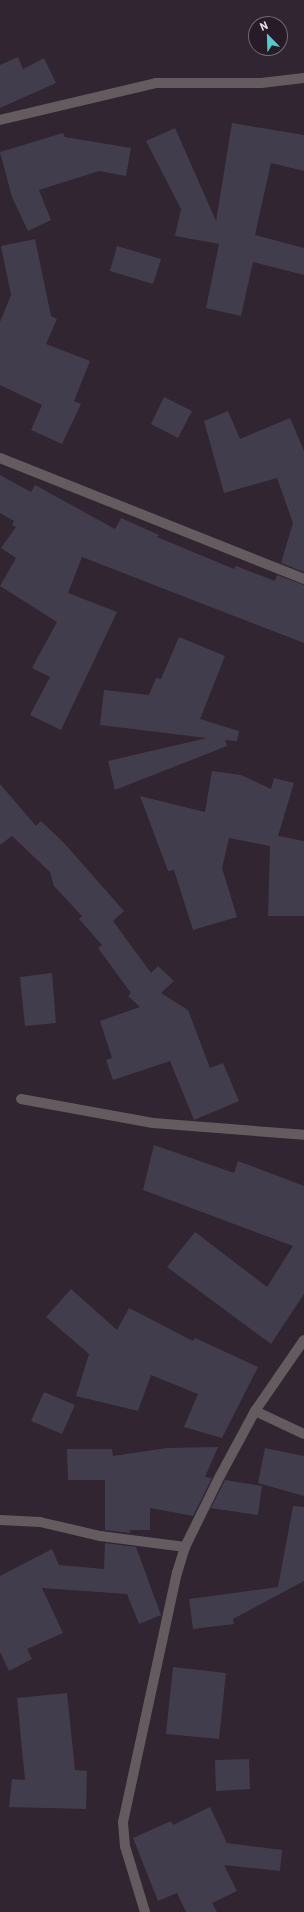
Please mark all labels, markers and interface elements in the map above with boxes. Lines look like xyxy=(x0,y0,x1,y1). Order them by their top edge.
north arrow xyxy=(248,16,288,56)
text: N xyxy=(258,18,269,33)

